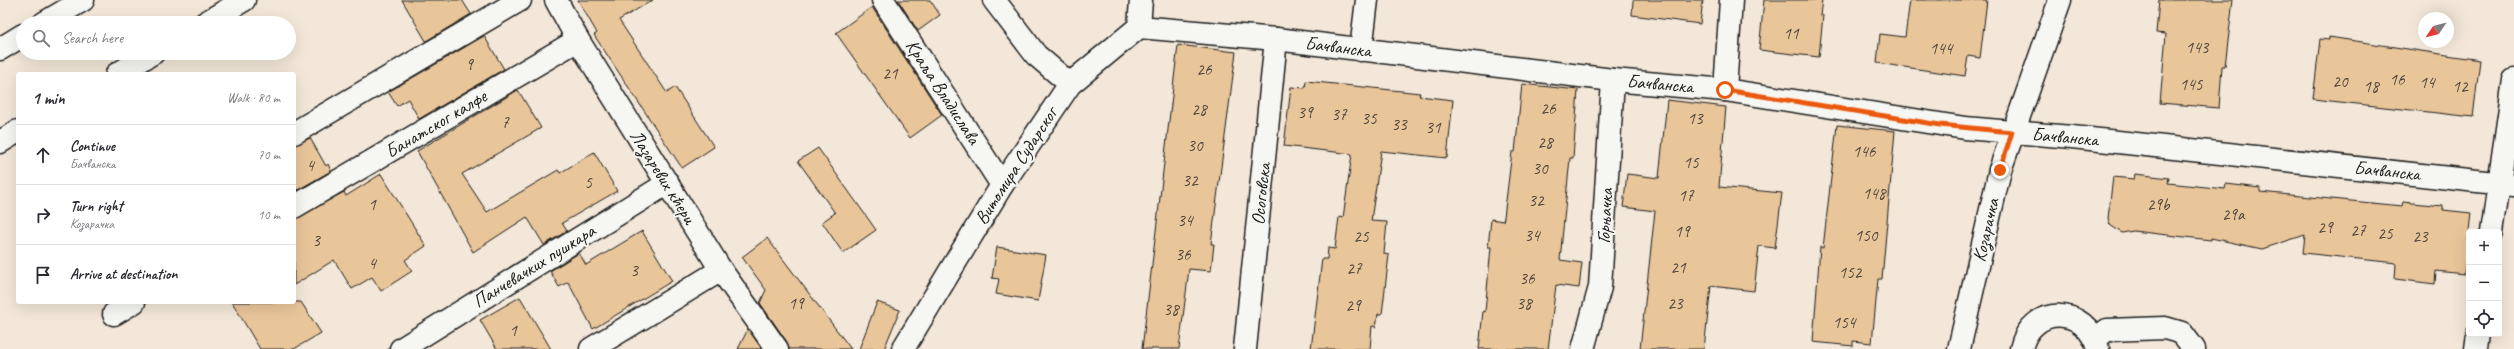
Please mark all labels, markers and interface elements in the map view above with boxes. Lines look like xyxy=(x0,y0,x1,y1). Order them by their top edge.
north arrow xyxy=(2418,12,2454,48)
search box xyxy=(16,16,296,60)
house number: 11 xyxy=(1783,23,1800,44)
icon: search xyxy=(30,27,52,49)
text: Search here xyxy=(62,29,123,48)
street label: Бачванска xyxy=(1304,31,1375,63)
street label: Краља Владислава xyxy=(900,35,987,150)
house number: 143 xyxy=(2186,37,2210,58)
house number: 144 xyxy=(1930,38,1955,59)
house number: 9 xyxy=(465,54,474,75)
house number: 26 xyxy=(1196,59,1213,80)
house number: 21 xyxy=(882,63,899,84)
street label: Бачванска xyxy=(1626,69,1696,99)
house number: 16 xyxy=(2389,69,2406,90)
house number: 20 xyxy=(2332,71,2349,92)
house number: 14 xyxy=(2419,72,2437,93)
house number: 145 xyxy=(2180,74,2204,95)
house number: 18 xyxy=(2363,76,2381,97)
house number: 12 xyxy=(2452,76,2469,97)
route start xyxy=(1716,81,1734,99)
street label: Банатског калфе xyxy=(381,83,493,164)
text: 1 min xyxy=(32,88,65,109)
text: Walk · 80 m xyxy=(227,90,280,106)
house number: 26 xyxy=(1540,98,1557,119)
house number: 28 xyxy=(1191,99,1209,120)
street label: Витомира Сударског xyxy=(969,101,1064,229)
house number: 39 xyxy=(1297,102,1314,123)
house number: 37 xyxy=(1331,104,1348,125)
house number: 35 xyxy=(1361,108,1378,129)
house number: 13 xyxy=(1687,108,1704,129)
house number: 7 xyxy=(501,112,510,133)
house number: 33 xyxy=(1391,114,1408,135)
house number: 31 xyxy=(1425,117,1442,138)
street label: Бачванска xyxy=(2031,122,2101,152)
street label: Лазаревих кћери xyxy=(625,125,702,230)
house number: 28 xyxy=(1537,132,1555,153)
house number: 30 xyxy=(1187,135,1204,156)
text: Continue xyxy=(70,137,115,156)
house number: 146 xyxy=(1853,141,1877,162)
icon: ahead xyxy=(32,144,54,166)
text: 70 m xyxy=(258,147,280,163)
house number: 15 xyxy=(1683,152,1700,173)
house number: 4 xyxy=(306,155,316,176)
text: Бачванска xyxy=(70,156,115,172)
street label: Бачванска xyxy=(2353,156,2423,187)
house number: 30 xyxy=(1532,158,1549,179)
street label: Осоговска xyxy=(1246,160,1276,226)
route end xyxy=(1991,161,2009,179)
house number: 32 xyxy=(1182,170,1199,191)
house number: 5 xyxy=(584,172,593,193)
house number: 148 xyxy=(1863,183,1888,204)
house number: 17 xyxy=(1678,185,1695,206)
street label: Горњачка xyxy=(1592,186,1618,244)
house number: 32 xyxy=(1528,190,1545,211)
house number: 1 xyxy=(368,194,377,215)
street label: Козарачка xyxy=(1967,194,2005,264)
house number: 29b xyxy=(2147,194,2171,215)
text: Turn right xyxy=(70,197,123,216)
icon: right xyxy=(32,204,54,226)
house number: 29a xyxy=(2222,204,2246,225)
text: 10 m xyxy=(258,207,280,223)
house number: 34 xyxy=(1177,210,1195,231)
text: Козарачка xyxy=(70,216,114,232)
house number: 29 xyxy=(2317,217,2334,238)
street label: Панчевачких пушкара xyxy=(468,218,601,313)
house number: 27 xyxy=(2350,220,2367,241)
house number: 19 xyxy=(1674,221,1691,242)
house number: 25 xyxy=(2377,223,2394,244)
house number: 34 xyxy=(1524,225,1542,246)
house number: 150 xyxy=(1855,225,1879,246)
house number: 25 xyxy=(1353,226,1370,247)
house number: 23 xyxy=(2412,226,2429,247)
map controls xyxy=(2466,229,2502,337)
button: + xyxy=(2466,229,2502,265)
house number: 3 xyxy=(312,230,321,251)
house number: 36 xyxy=(1175,244,1192,265)
house number: 4 xyxy=(368,253,378,274)
house number: 21 xyxy=(1670,257,1687,278)
house number: 27 xyxy=(1346,258,1363,279)
house number: 3 xyxy=(630,260,639,281)
house number: 152 xyxy=(1839,262,1863,283)
icon: arrive xyxy=(32,264,54,286)
text: Arrive at destination xyxy=(70,265,177,284)
button: − xyxy=(2466,265,2502,301)
house number: 36 xyxy=(1519,268,1536,289)
house number: 19 xyxy=(788,293,805,314)
house number: 38 xyxy=(1516,293,1534,314)
house number: 23 xyxy=(1667,293,1684,314)
house number: 29 xyxy=(1345,295,1362,316)
house number: 38 xyxy=(1163,299,1181,320)
button: locate xyxy=(2466,301,2502,337)
house number: 154 xyxy=(1833,312,1858,333)
house number: 1 xyxy=(509,320,518,341)

